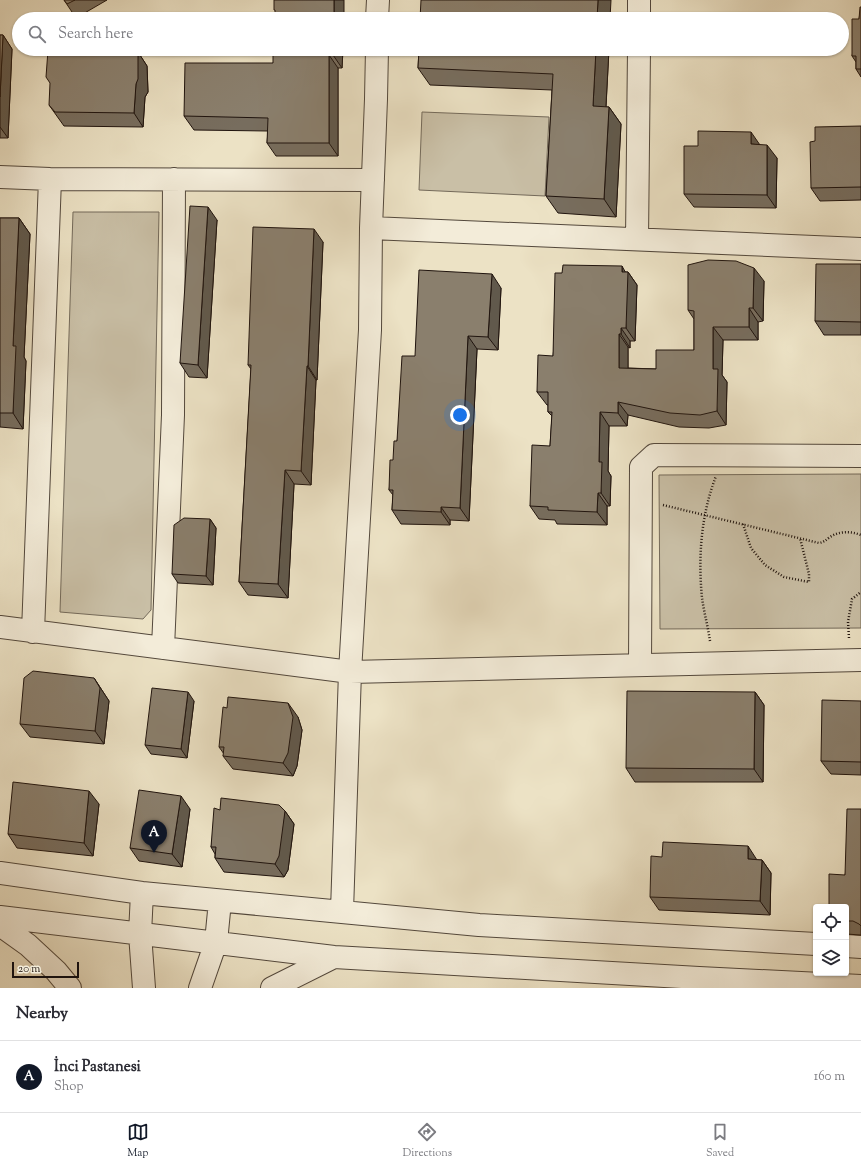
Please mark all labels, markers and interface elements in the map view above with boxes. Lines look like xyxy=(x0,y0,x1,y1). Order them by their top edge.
search box xyxy=(12,12,849,56)
icon: search xyxy=(26,23,48,45)
text: Search here xyxy=(58,24,133,45)
your location xyxy=(450,405,470,425)
pin: A xyxy=(141,820,167,853)
map controls xyxy=(813,904,849,976)
button: locate xyxy=(813,904,849,940)
button: layers xyxy=(813,940,849,976)
scale bar xyxy=(12,960,79,979)
text: 20 m xyxy=(18,961,40,977)
text: Nearby xyxy=(16,1002,68,1026)
text: İnci Pastanesi xyxy=(54,1057,141,1078)
text: A xyxy=(24,1068,34,1086)
text: 160 m xyxy=(814,1068,845,1086)
text: Shop xyxy=(54,1078,83,1096)
tab: Map xyxy=(127,1121,149,1161)
tab: Directions xyxy=(403,1121,452,1161)
tab: Saved xyxy=(706,1121,734,1161)

